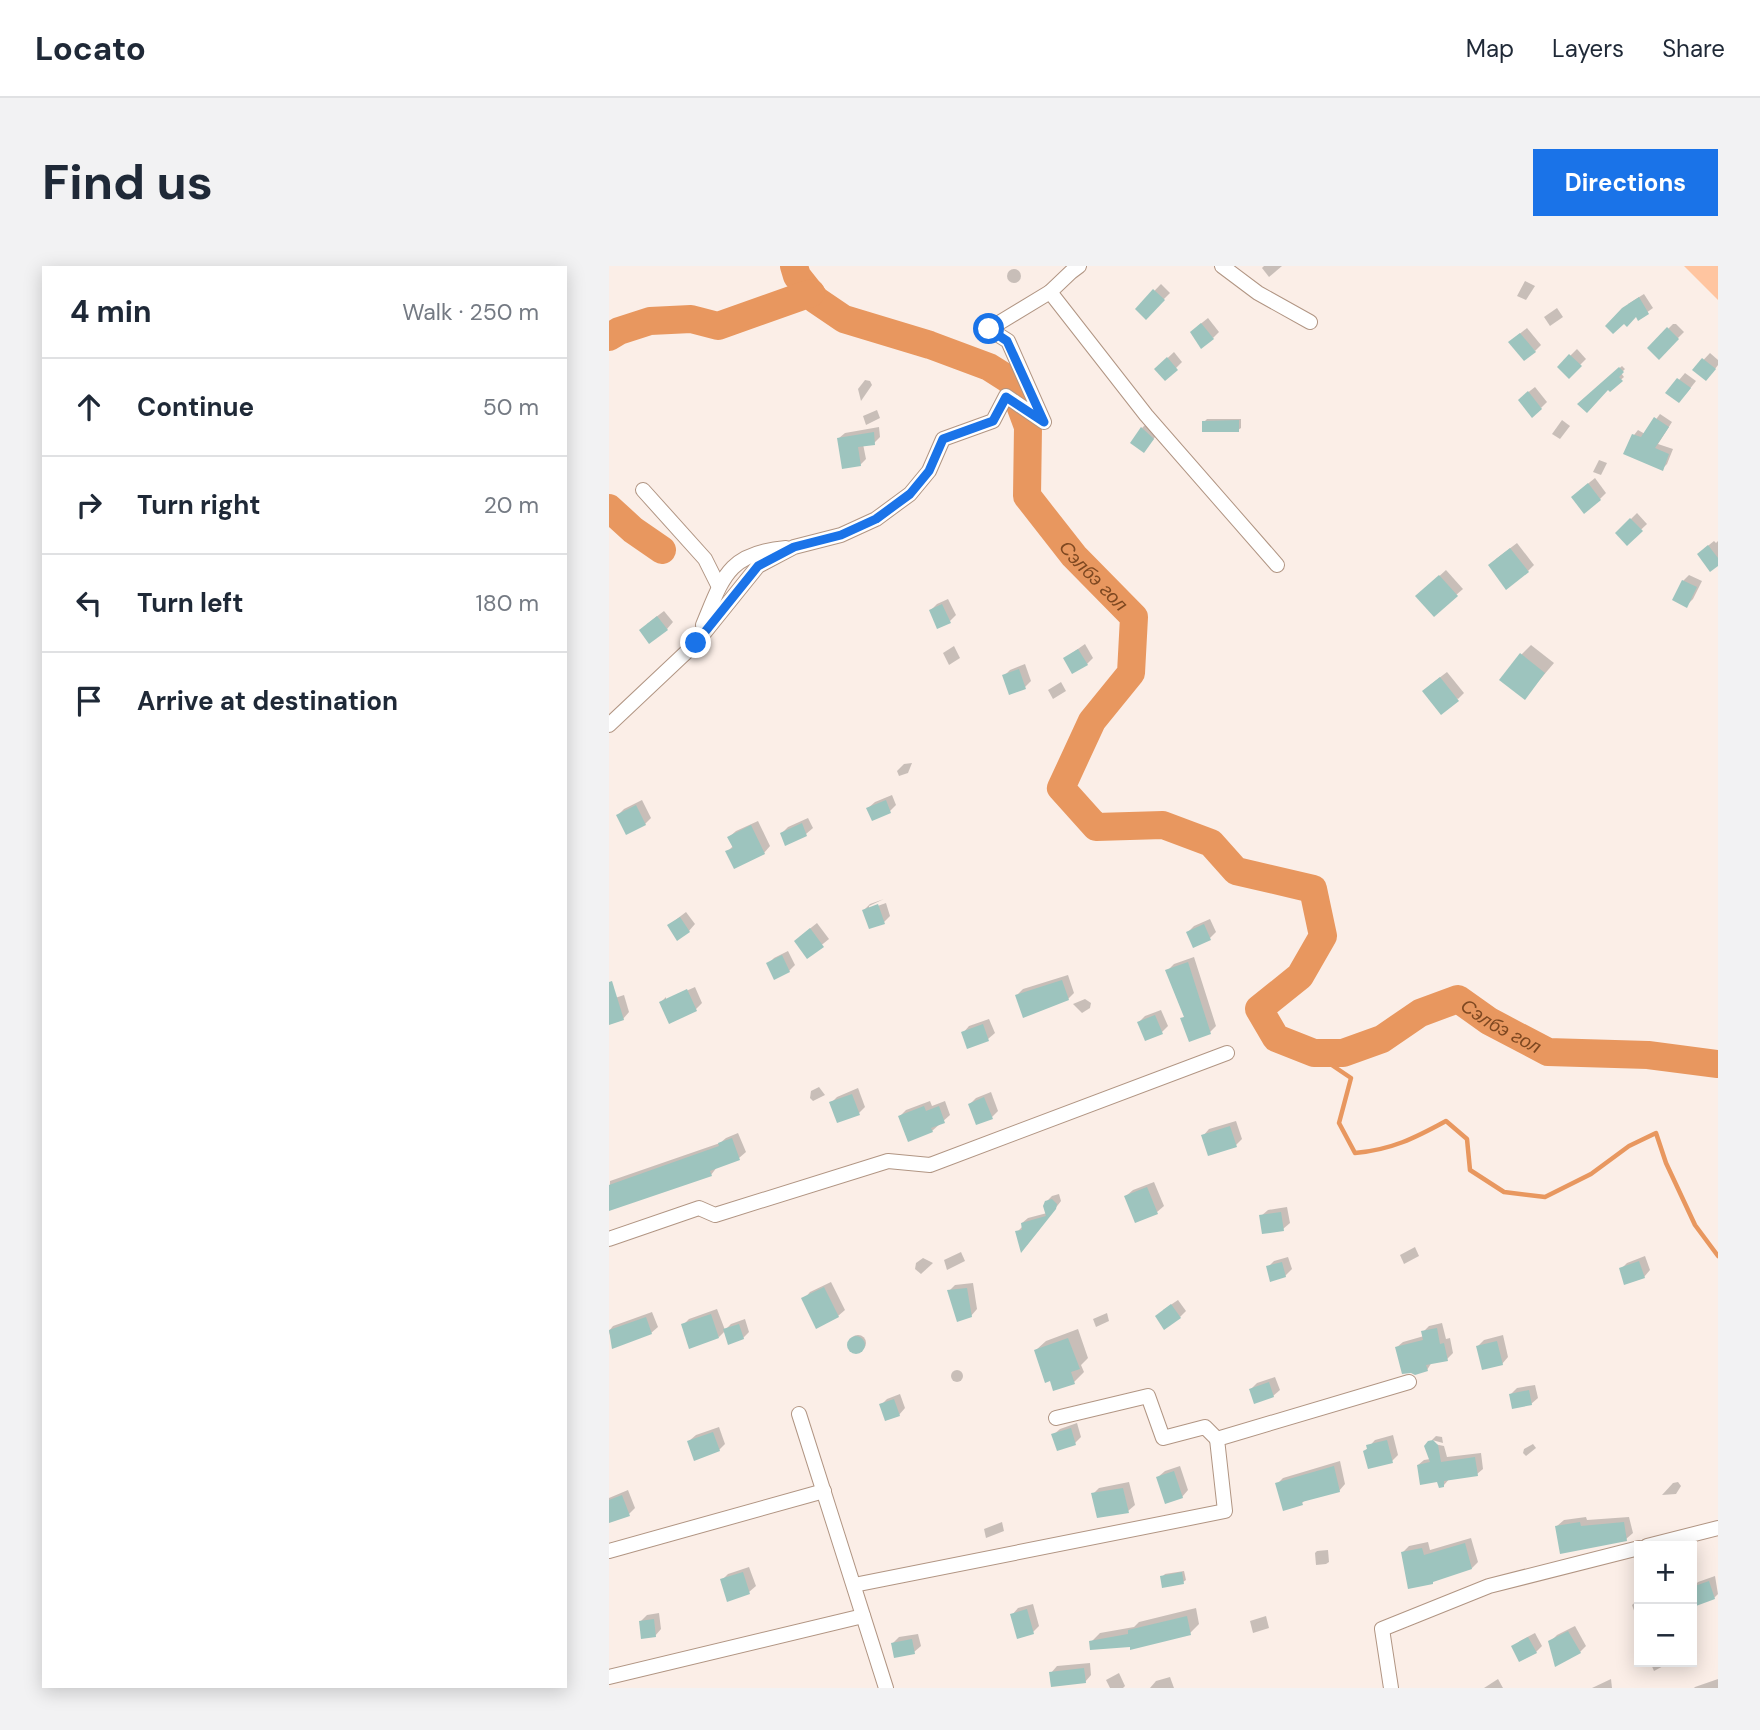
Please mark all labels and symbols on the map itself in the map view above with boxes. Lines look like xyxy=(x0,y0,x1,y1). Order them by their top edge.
route start xyxy=(973,313,1004,344)
water label: Сэлбэ гол xyxy=(1054,536,1134,617)
route end xyxy=(680,627,711,658)
water label: Сэлбэ гол xyxy=(1456,993,1546,1059)

